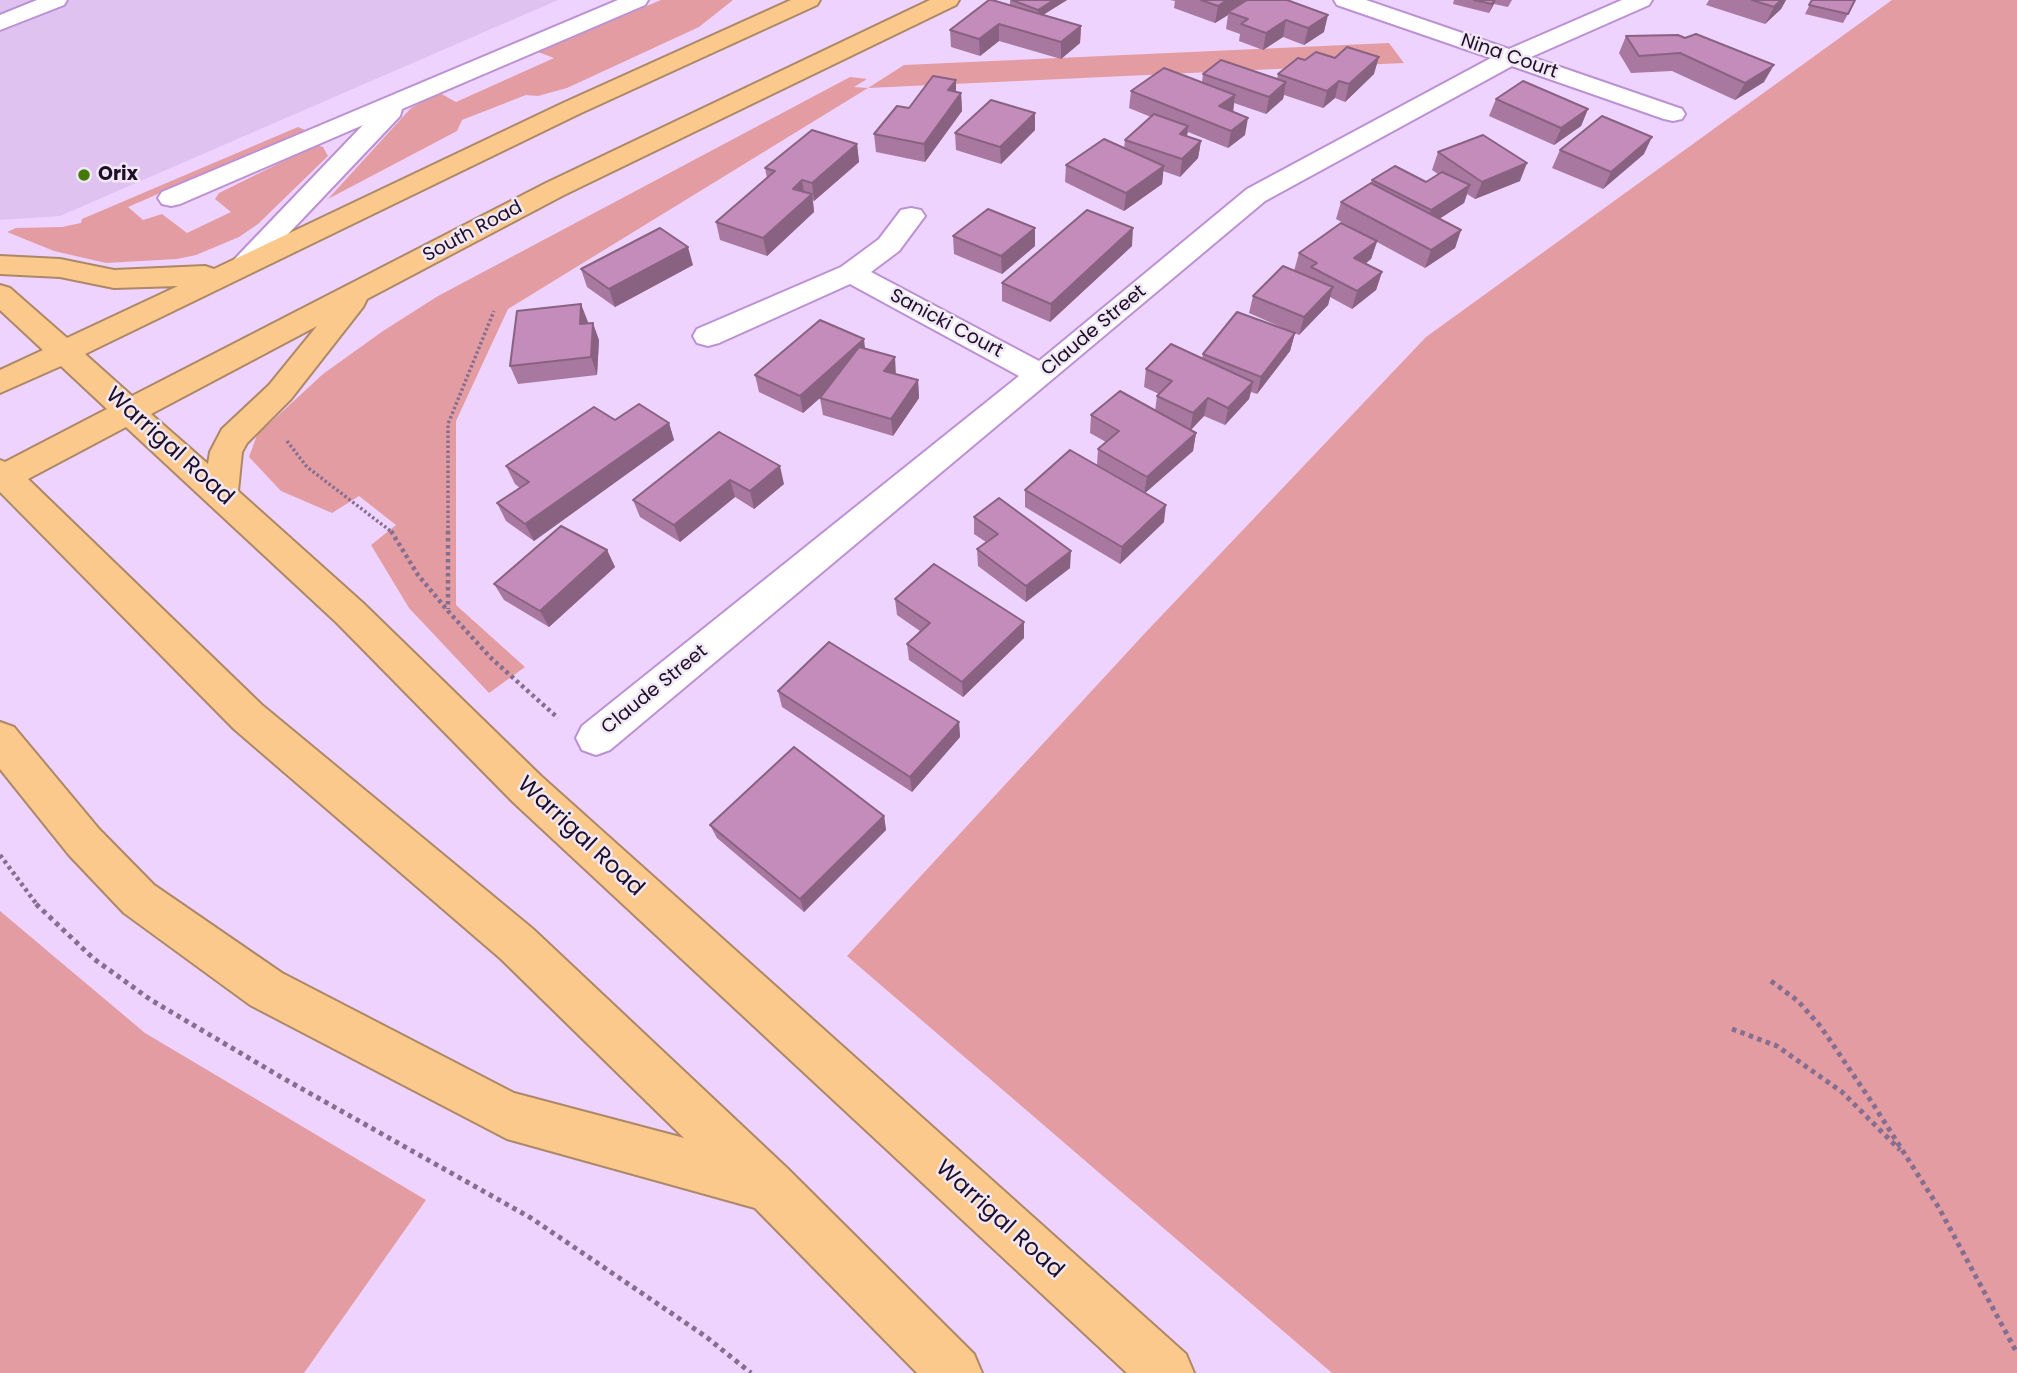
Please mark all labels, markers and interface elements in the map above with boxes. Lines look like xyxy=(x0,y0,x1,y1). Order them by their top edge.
street label: Nina Court xyxy=(1457,30,1561,84)
place label: Orix xyxy=(98,164,138,186)
marker: Orix xyxy=(76,167,92,183)
street label: South Road xyxy=(420,196,526,268)
street label: Claude Street xyxy=(1037,281,1151,381)
street label: Sanicki Court xyxy=(886,285,1006,363)
street label: Warrigal Road xyxy=(99,382,239,512)
street label: Claude Street xyxy=(597,640,713,740)
street label: Warrigal Road xyxy=(511,771,649,903)
street label: Warrigal Road xyxy=(929,1155,1069,1285)

